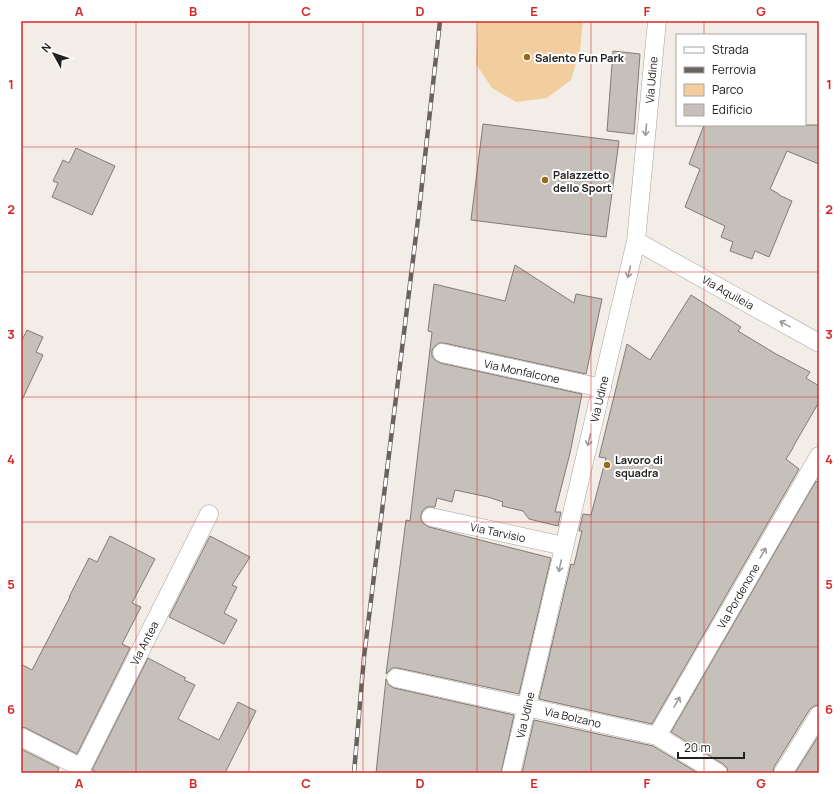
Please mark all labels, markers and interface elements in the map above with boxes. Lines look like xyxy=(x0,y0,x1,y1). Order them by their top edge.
text: A xyxy=(75,2,84,20)
text: B xyxy=(189,2,197,20)
text: C xyxy=(301,2,311,20)
text: D xyxy=(415,2,425,20)
text: E xyxy=(530,2,538,20)
text: F xyxy=(644,2,651,20)
text: G xyxy=(756,2,766,20)
north arrow xyxy=(34,34,74,74)
legend xyxy=(676,34,806,126)
text: N xyxy=(38,39,54,55)
text: Strada xyxy=(712,41,749,58)
place label: Salento Fun Park xyxy=(535,50,625,65)
marker: Salento Fun Park xyxy=(522,52,532,62)
street label: Via Udine xyxy=(641,55,661,104)
text: Ferrovia xyxy=(712,61,756,78)
text: 1 xyxy=(8,75,14,93)
text: 1 xyxy=(826,75,832,93)
text: Parco xyxy=(712,81,743,98)
text: Edificio xyxy=(712,101,752,118)
one-way arrow xyxy=(643,123,650,136)
place label: Palazzetto dello Sport xyxy=(553,167,612,195)
marker: Palazzetto dello Sport xyxy=(540,175,550,185)
text: 2 xyxy=(7,200,15,218)
text: 2 xyxy=(825,200,833,218)
one-way arrow xyxy=(624,265,632,278)
street label: Via Aquileia xyxy=(699,271,757,313)
one-way arrow xyxy=(779,320,791,328)
text: 3 xyxy=(7,325,15,343)
text: 3 xyxy=(825,325,833,343)
street label: Via Monfalcone xyxy=(483,356,562,386)
street label: Via Udine xyxy=(586,374,612,424)
one-way arrow xyxy=(585,433,593,446)
text: 4 xyxy=(7,450,15,468)
text: 4 xyxy=(825,450,833,468)
place label: Lavoro di squadra xyxy=(615,452,663,480)
marker: Lavoro di squadra xyxy=(602,460,612,470)
street label: Via Tarvisio xyxy=(469,519,528,545)
one-way arrow xyxy=(759,547,767,559)
one-way arrow xyxy=(555,559,563,572)
street label: Via Pordenone xyxy=(713,560,763,631)
text: 5 xyxy=(7,575,15,593)
text: 5 xyxy=(825,575,833,593)
street label: Via Antea xyxy=(127,618,161,668)
street label: Via Udine xyxy=(512,690,538,740)
one-way arrow xyxy=(673,696,681,708)
text: 6 xyxy=(7,700,15,718)
text: 6 xyxy=(825,700,833,718)
street label: Via Bolzano xyxy=(543,703,603,731)
scale bar xyxy=(678,734,744,760)
text: 20 m xyxy=(684,739,711,756)
text: A xyxy=(75,774,84,792)
text: B xyxy=(189,774,197,792)
text: C xyxy=(301,774,311,792)
text: D xyxy=(415,774,425,792)
text: E xyxy=(530,774,538,792)
text: F xyxy=(644,774,651,792)
text: G xyxy=(756,774,766,792)

